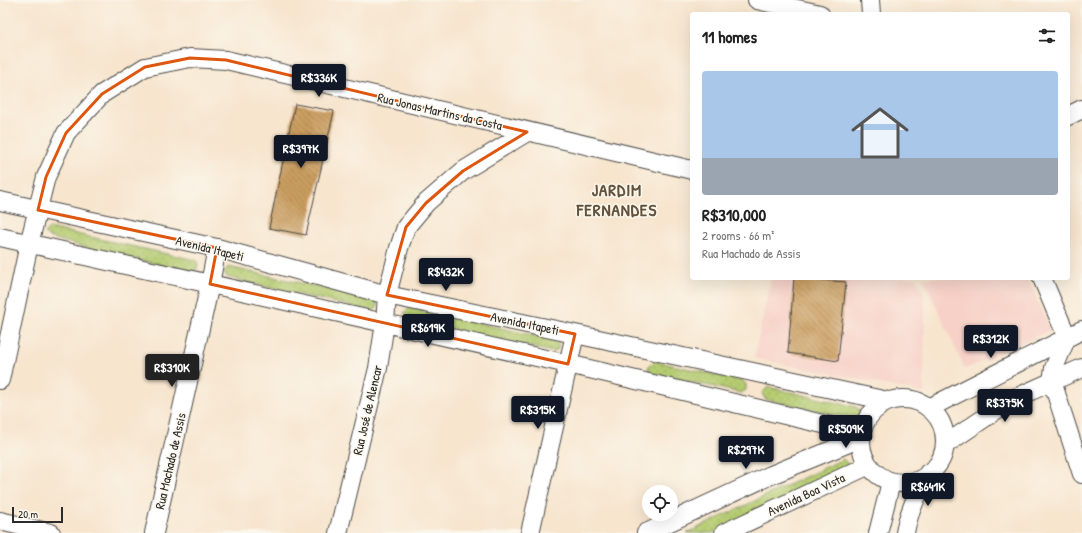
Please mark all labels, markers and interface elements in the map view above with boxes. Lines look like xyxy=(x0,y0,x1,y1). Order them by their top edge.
text: 11 homes xyxy=(702,25,757,48)
icon: filters xyxy=(1036,25,1058,47)
pin: R$336K xyxy=(286,64,352,98)
text: R$336K xyxy=(301,68,337,86)
street label: Rua Jonas Martins da Costa xyxy=(376,88,504,134)
icon: home xyxy=(844,97,916,169)
pin: R$397K xyxy=(268,135,334,169)
text: R$397K xyxy=(283,139,319,157)
district label: JARDIM FERNANDES xyxy=(576,178,657,221)
text: R$310,000 xyxy=(702,203,766,226)
text: 2 rooms · 66 m² xyxy=(702,226,774,244)
street label: Avenida Itapeti xyxy=(174,231,246,265)
text: Rua Machado de Assis xyxy=(702,244,800,262)
pin: R$432K xyxy=(413,258,479,292)
text: R$432K xyxy=(428,262,464,280)
street label: Avenida Itapeti xyxy=(489,307,561,339)
pin: R$619K xyxy=(395,314,461,348)
text: R$619K xyxy=(411,318,445,336)
pin: R$312K xyxy=(958,325,1024,359)
text: R$312K xyxy=(973,329,1009,347)
pin: R$310K xyxy=(139,354,205,388)
text: R$310K xyxy=(154,358,190,376)
street label: Rua José de Alencar xyxy=(348,363,386,457)
pin: R$375K xyxy=(972,389,1038,423)
text: R$375K xyxy=(986,393,1024,411)
pin: R$315K xyxy=(505,396,571,430)
text: R$315K xyxy=(520,400,556,418)
street label: Rua Machado de Assis xyxy=(150,411,190,511)
pin: R$509K xyxy=(813,415,879,449)
text: R$509K xyxy=(828,419,864,437)
pin: R$297K xyxy=(713,436,779,470)
text: R$297K xyxy=(728,440,764,458)
street label: Avenida Boa Vista xyxy=(764,468,848,520)
pin: R$641K xyxy=(895,473,961,507)
text: R$641K xyxy=(911,477,945,495)
map controls xyxy=(642,485,678,521)
button: locate xyxy=(642,485,678,521)
scale bar xyxy=(12,505,63,524)
text: 20 m xyxy=(18,507,38,521)

